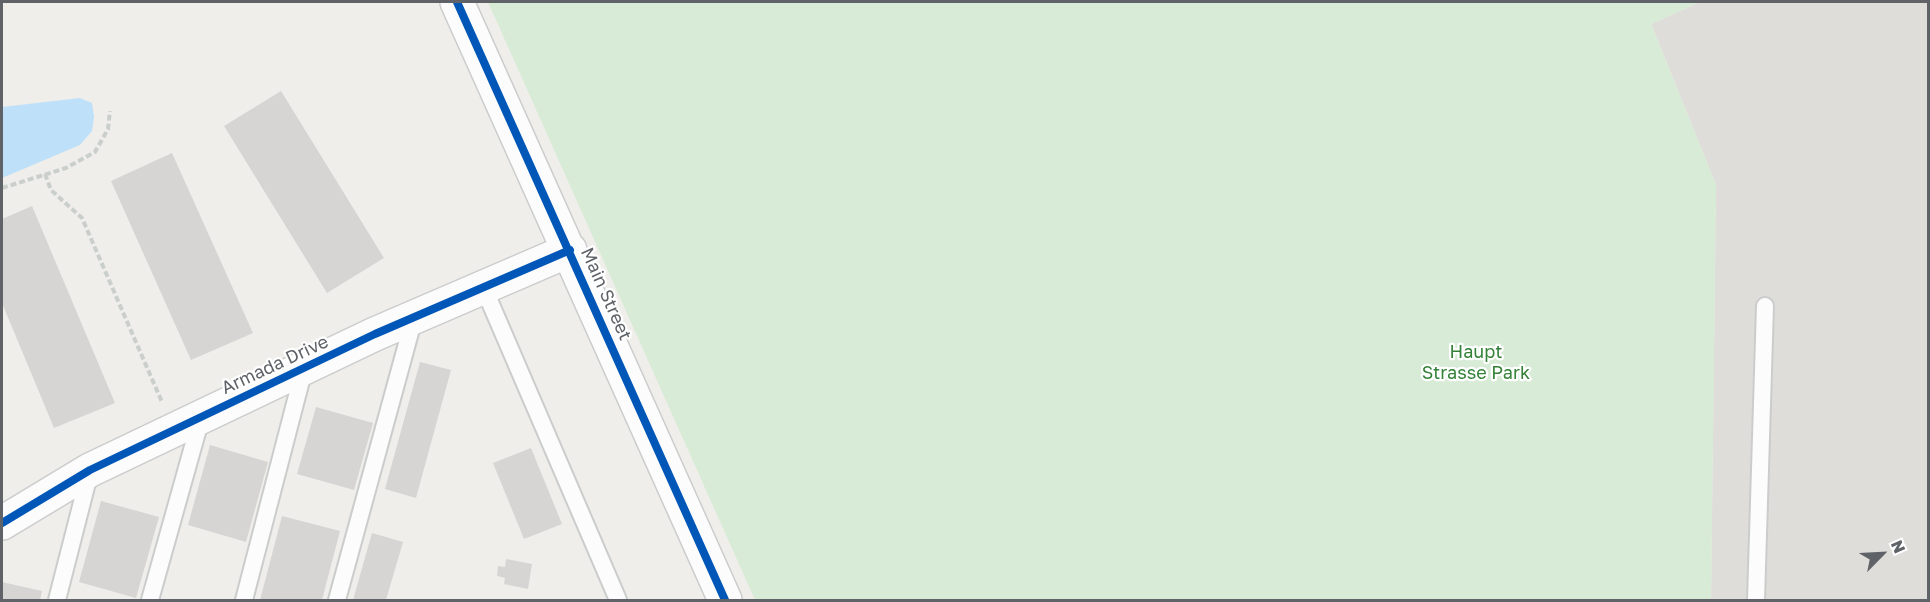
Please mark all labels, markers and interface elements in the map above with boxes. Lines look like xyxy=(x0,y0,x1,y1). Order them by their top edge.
street label: Main Street xyxy=(576,244,636,344)
street label: Armada Drive xyxy=(218,331,332,399)
park label: Haupt Strasse Park xyxy=(1422,341,1530,384)
north arrow xyxy=(1852,524,1912,584)
text: N xyxy=(1887,537,1910,556)

